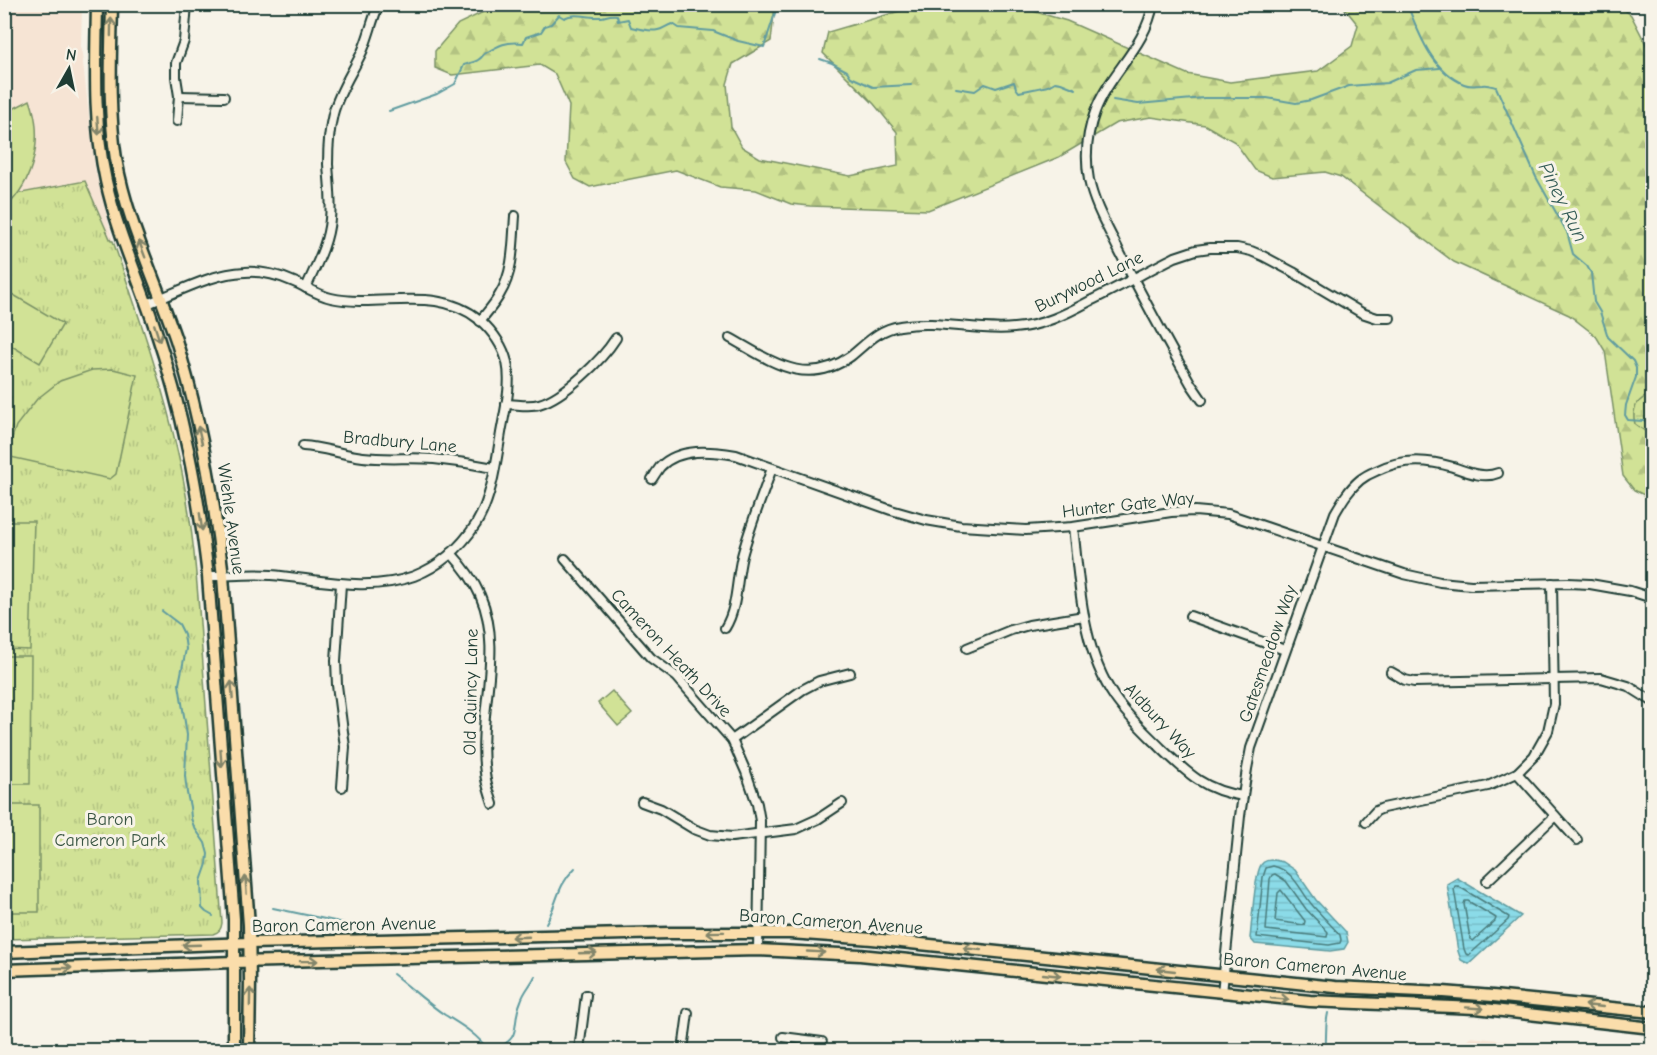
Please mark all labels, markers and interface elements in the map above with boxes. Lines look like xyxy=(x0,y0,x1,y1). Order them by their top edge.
one-way arrow xyxy=(106,18,117,38)
north arrow xyxy=(39,39,99,99)
text: N xyxy=(65,45,78,65)
one-way arrow xyxy=(93,115,104,135)
water label: Piney Run xyxy=(1534,158,1592,246)
one-way arrow xyxy=(136,240,147,259)
street label: Burywood Lane xyxy=(1032,247,1146,317)
one-way arrow xyxy=(152,323,163,342)
one-way arrow xyxy=(194,425,206,444)
street label: Bradbury Lane xyxy=(342,427,458,457)
street label: Wiehle Avenue xyxy=(213,462,249,576)
street label: Hunter Gate Way xyxy=(1061,488,1196,522)
one-way arrow xyxy=(196,512,207,532)
street label: Gatesmeadow Way xyxy=(1235,582,1302,725)
street label: Cameron Heath Drive xyxy=(606,585,736,721)
street label: Old Quincy Lane xyxy=(459,628,483,756)
street label: Aldbury Way xyxy=(1120,679,1201,764)
one-way arrow xyxy=(226,681,237,701)
one-way arrow xyxy=(216,748,227,768)
park label: Baron Cameron Park xyxy=(54,809,166,851)
one-way arrow xyxy=(241,875,252,895)
street label: Baron Cameron Avenue xyxy=(738,905,924,939)
street label: Baron Cameron Avenue xyxy=(252,913,436,937)
one-way arrow xyxy=(705,927,725,938)
one-way arrow xyxy=(510,931,530,943)
one-way arrow xyxy=(182,940,202,951)
one-way arrow xyxy=(962,943,982,954)
one-way arrow xyxy=(806,947,826,958)
one-way arrow xyxy=(577,948,597,959)
street label: Baron Cameron Avenue xyxy=(1222,949,1408,985)
one-way arrow xyxy=(298,955,318,966)
one-way arrow xyxy=(52,962,72,974)
one-way arrow xyxy=(1156,964,1176,975)
one-way arrow xyxy=(1042,970,1061,981)
one-way arrow xyxy=(244,987,256,1007)
one-way arrow xyxy=(1270,994,1290,1005)
one-way arrow xyxy=(1585,1000,1605,1011)
one-way arrow xyxy=(1465,1003,1485,1014)

